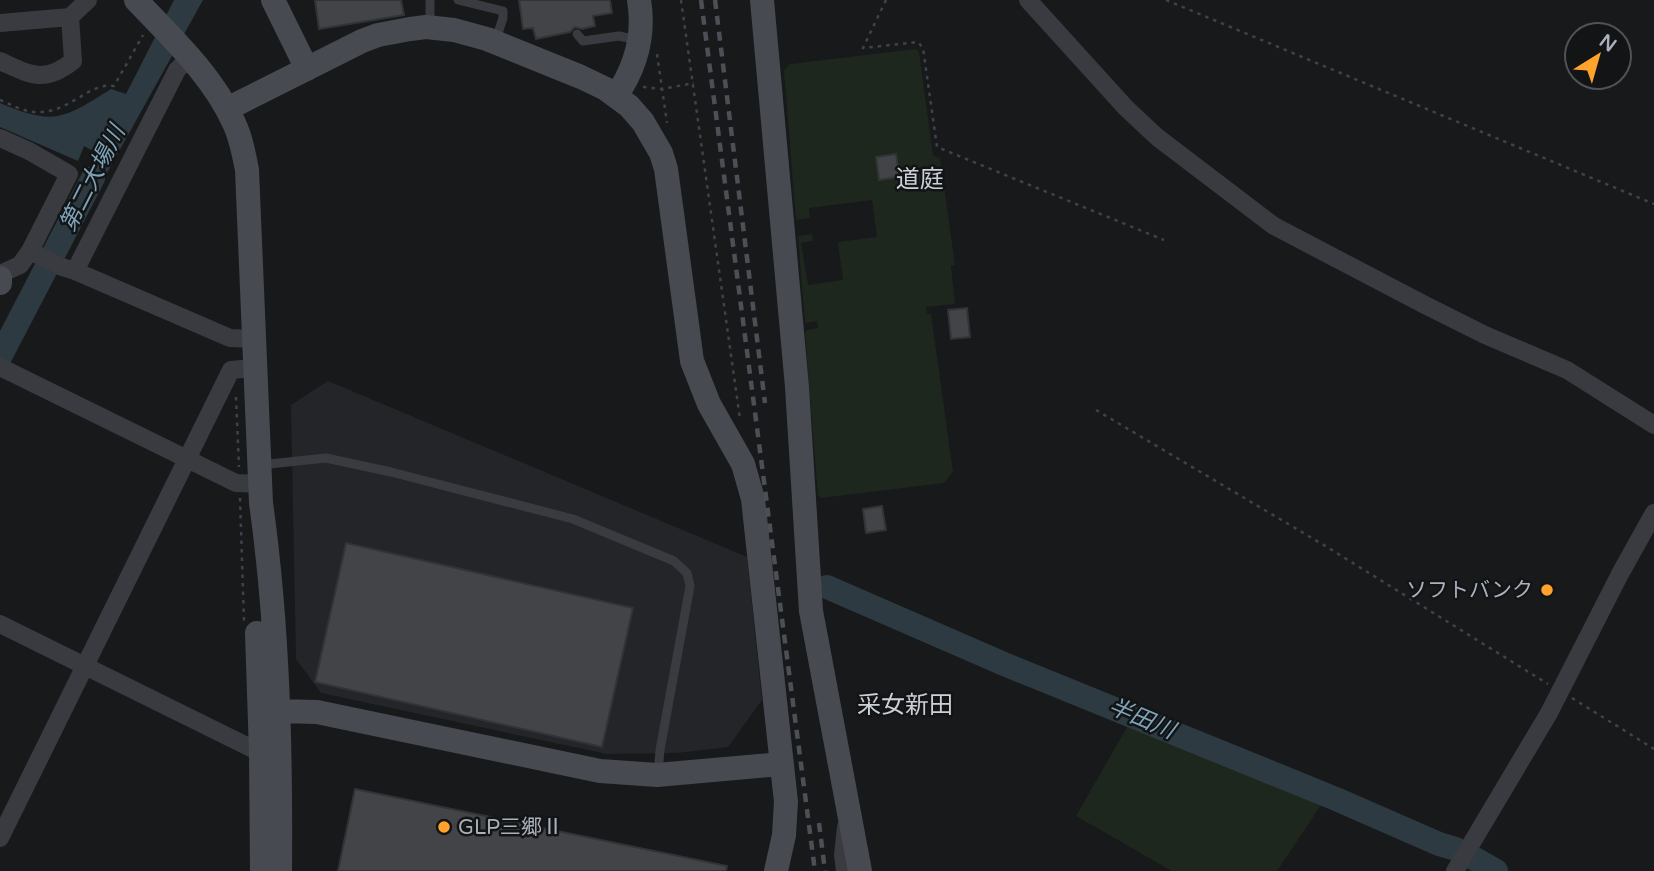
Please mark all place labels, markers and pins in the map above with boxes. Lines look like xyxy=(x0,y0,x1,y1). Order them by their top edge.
place label: ソフトバンク xyxy=(1406,578,1533,603)
marker: ソフトバンク xyxy=(1539,582,1555,598)
place label: GLP三郷Ⅱ xyxy=(458,815,563,840)
marker: GLP三郷Ⅱ xyxy=(436,819,452,835)

